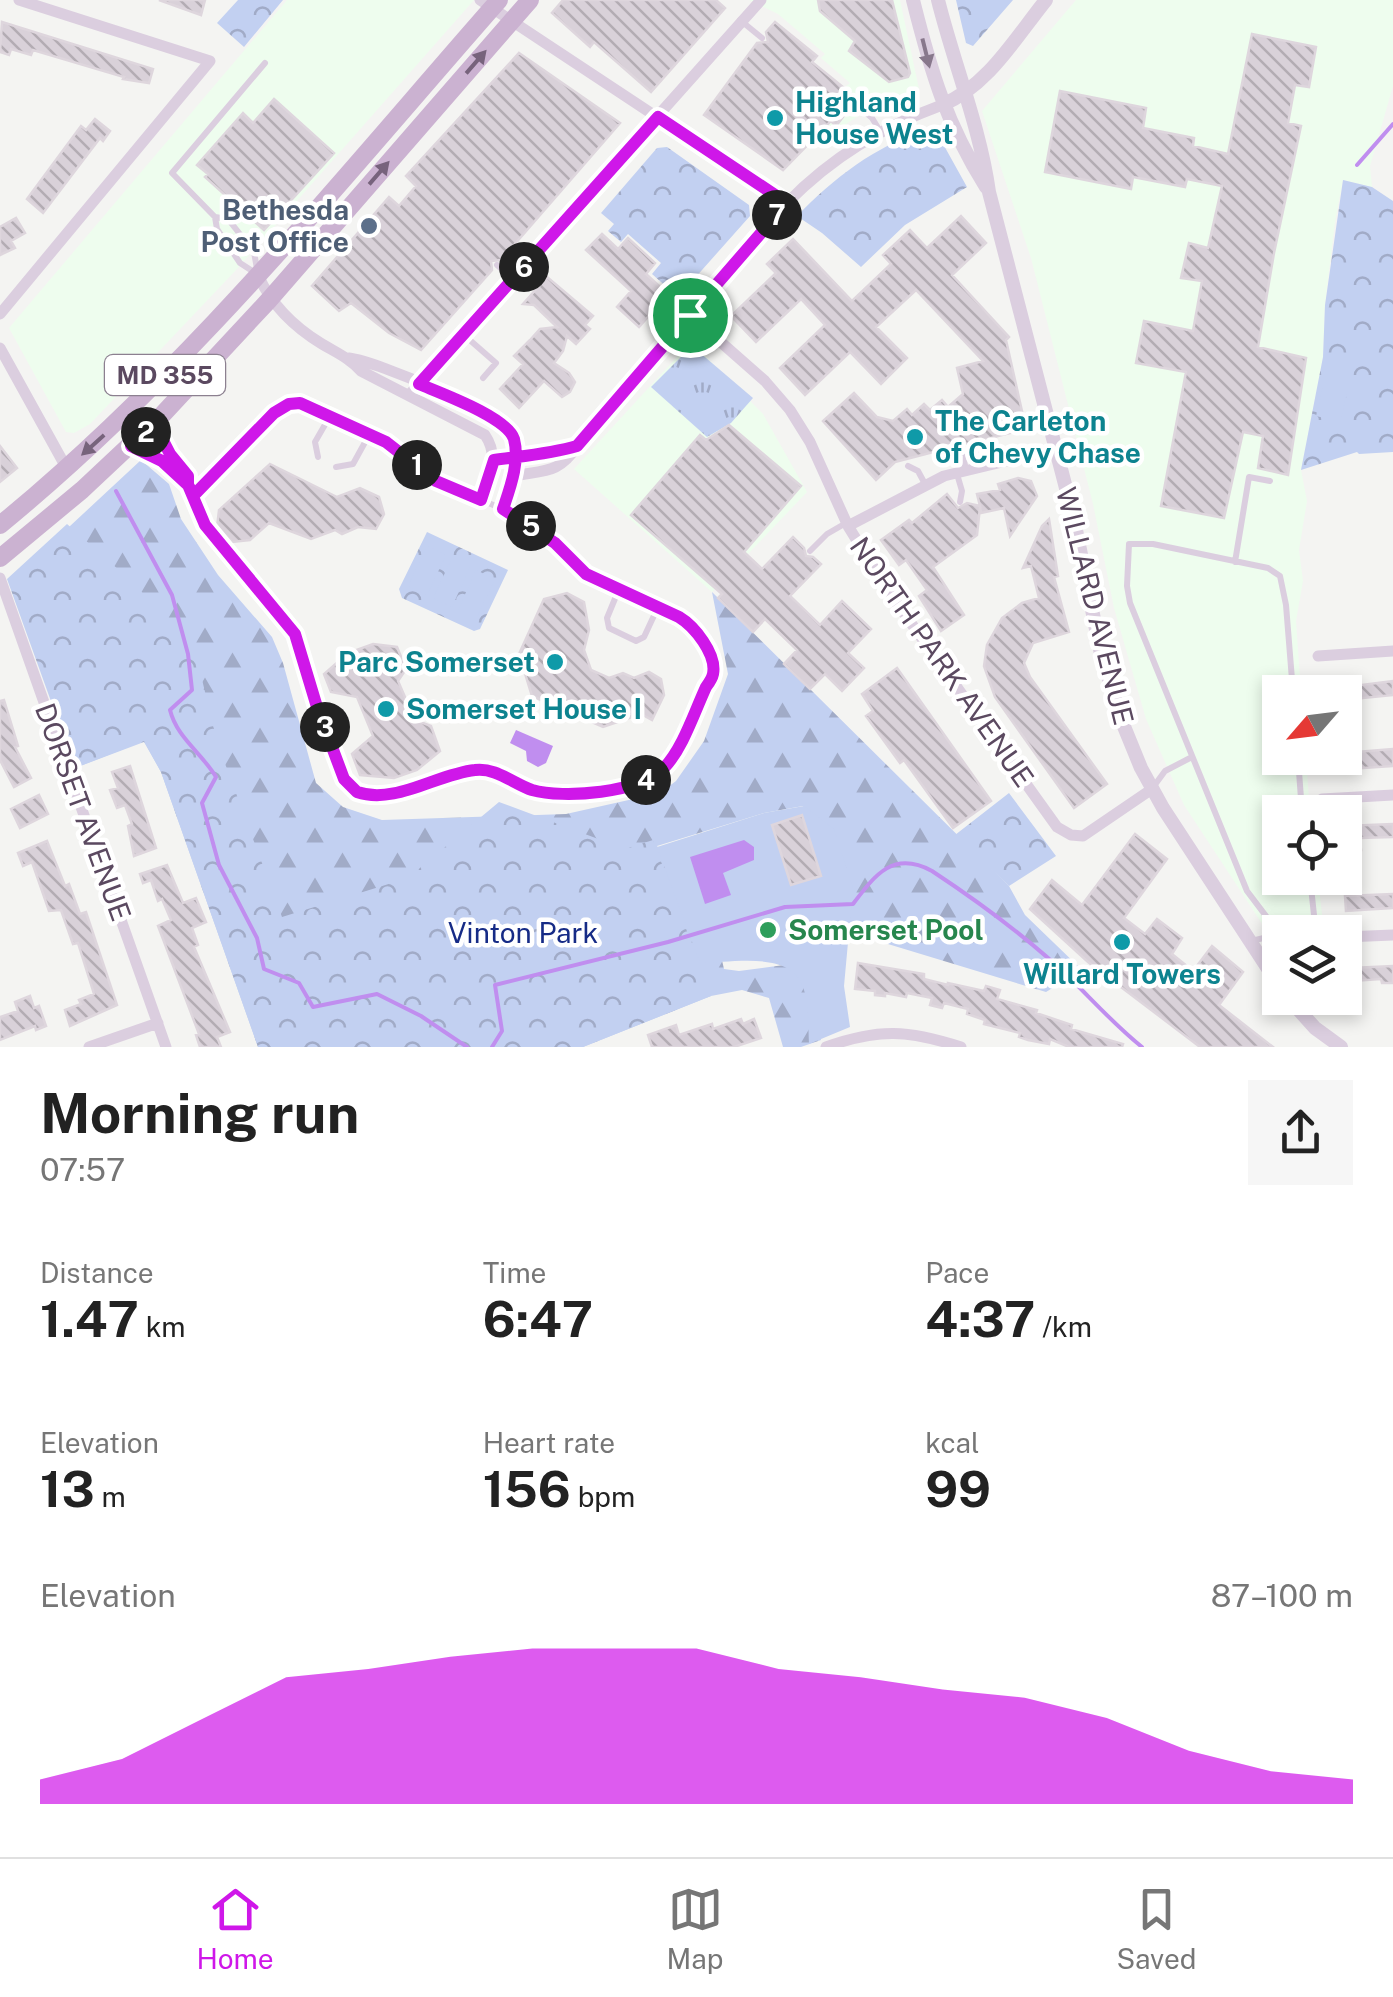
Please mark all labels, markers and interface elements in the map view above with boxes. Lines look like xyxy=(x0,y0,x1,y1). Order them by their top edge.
one-way arrow xyxy=(919,38,934,69)
one-way arrow xyxy=(465,50,487,75)
place label: Highland House West xyxy=(795,85,954,150)
marker: Highland House West xyxy=(764,107,786,129)
one-way arrow xyxy=(367,161,389,186)
pin: 7 xyxy=(752,190,802,240)
place label: Bethesda Post Office xyxy=(200,193,349,258)
text: 7 xyxy=(768,198,786,231)
marker: Bethesda Post Office xyxy=(358,215,380,237)
pin: 6 xyxy=(499,242,549,292)
text: 6 xyxy=(515,250,533,283)
pin xyxy=(648,273,733,358)
icon: arrive xyxy=(663,288,718,343)
road number: MD 355 xyxy=(105,355,225,395)
place label: The Carleton of Chevy Chase xyxy=(935,404,1141,469)
pin: 2 xyxy=(121,407,171,457)
text: 2 xyxy=(137,415,155,448)
marker: The Carleton of Chevy Chase xyxy=(904,426,926,448)
one-way arrow xyxy=(81,434,105,457)
pin: 1 xyxy=(392,440,442,490)
text: 1 xyxy=(411,448,423,481)
street label: WILLARD AVENUE xyxy=(1050,484,1141,728)
pin: 5 xyxy=(506,501,556,551)
text: 5 xyxy=(522,509,540,542)
street label: NORTH PARK AVENUE xyxy=(844,531,1041,793)
place label: Parc Somerset xyxy=(338,645,535,678)
marker: Parc Somerset xyxy=(544,651,566,673)
north arrow xyxy=(1262,675,1362,775)
map controls xyxy=(1262,675,1362,1015)
place label: Somerset House I xyxy=(406,692,642,725)
street label: DORSET AVENUE xyxy=(29,698,138,925)
marker: Somerset House I xyxy=(375,698,397,720)
pin: 3 xyxy=(300,702,350,752)
text: 3 xyxy=(316,710,334,743)
pin: 4 xyxy=(621,755,671,805)
text: 4 xyxy=(637,763,655,796)
button: locate xyxy=(1262,795,1362,895)
place label: Somerset Pool xyxy=(788,913,984,946)
button: layers xyxy=(1262,915,1362,1015)
park label: Vinton Park xyxy=(448,916,598,949)
marker: Somerset Pool xyxy=(757,919,779,941)
marker: Willard Towers xyxy=(1111,931,1133,953)
place label: Willard Towers xyxy=(1023,957,1221,990)
button: share xyxy=(1248,1080,1353,1185)
text: Morning run xyxy=(40,1081,359,1145)
text: 07:57 xyxy=(40,1151,125,1188)
text: Distance xyxy=(40,1256,154,1289)
text: Time xyxy=(483,1256,546,1289)
text: Pace xyxy=(925,1256,989,1289)
text: 1.47 xyxy=(40,1289,139,1348)
text: 6:47 xyxy=(483,1289,593,1348)
text: 4:37 xyxy=(925,1289,1035,1348)
text: km xyxy=(139,1310,186,1343)
text: /km xyxy=(1035,1310,1092,1343)
text: Elevation xyxy=(40,1426,159,1459)
text: Heart rate xyxy=(483,1426,615,1459)
text: kcal xyxy=(925,1426,979,1459)
text: 13 xyxy=(40,1459,95,1518)
text: 156 xyxy=(483,1459,571,1518)
text: 99 xyxy=(925,1459,991,1518)
text: m xyxy=(95,1480,126,1513)
text: bpm xyxy=(571,1480,635,1513)
text: Elevation xyxy=(40,1577,176,1614)
text: 87–100 m xyxy=(1211,1577,1353,1614)
tab: Home xyxy=(196,1882,274,1975)
tab: Map xyxy=(667,1882,723,1975)
tab: Saved xyxy=(1116,1882,1197,1975)

